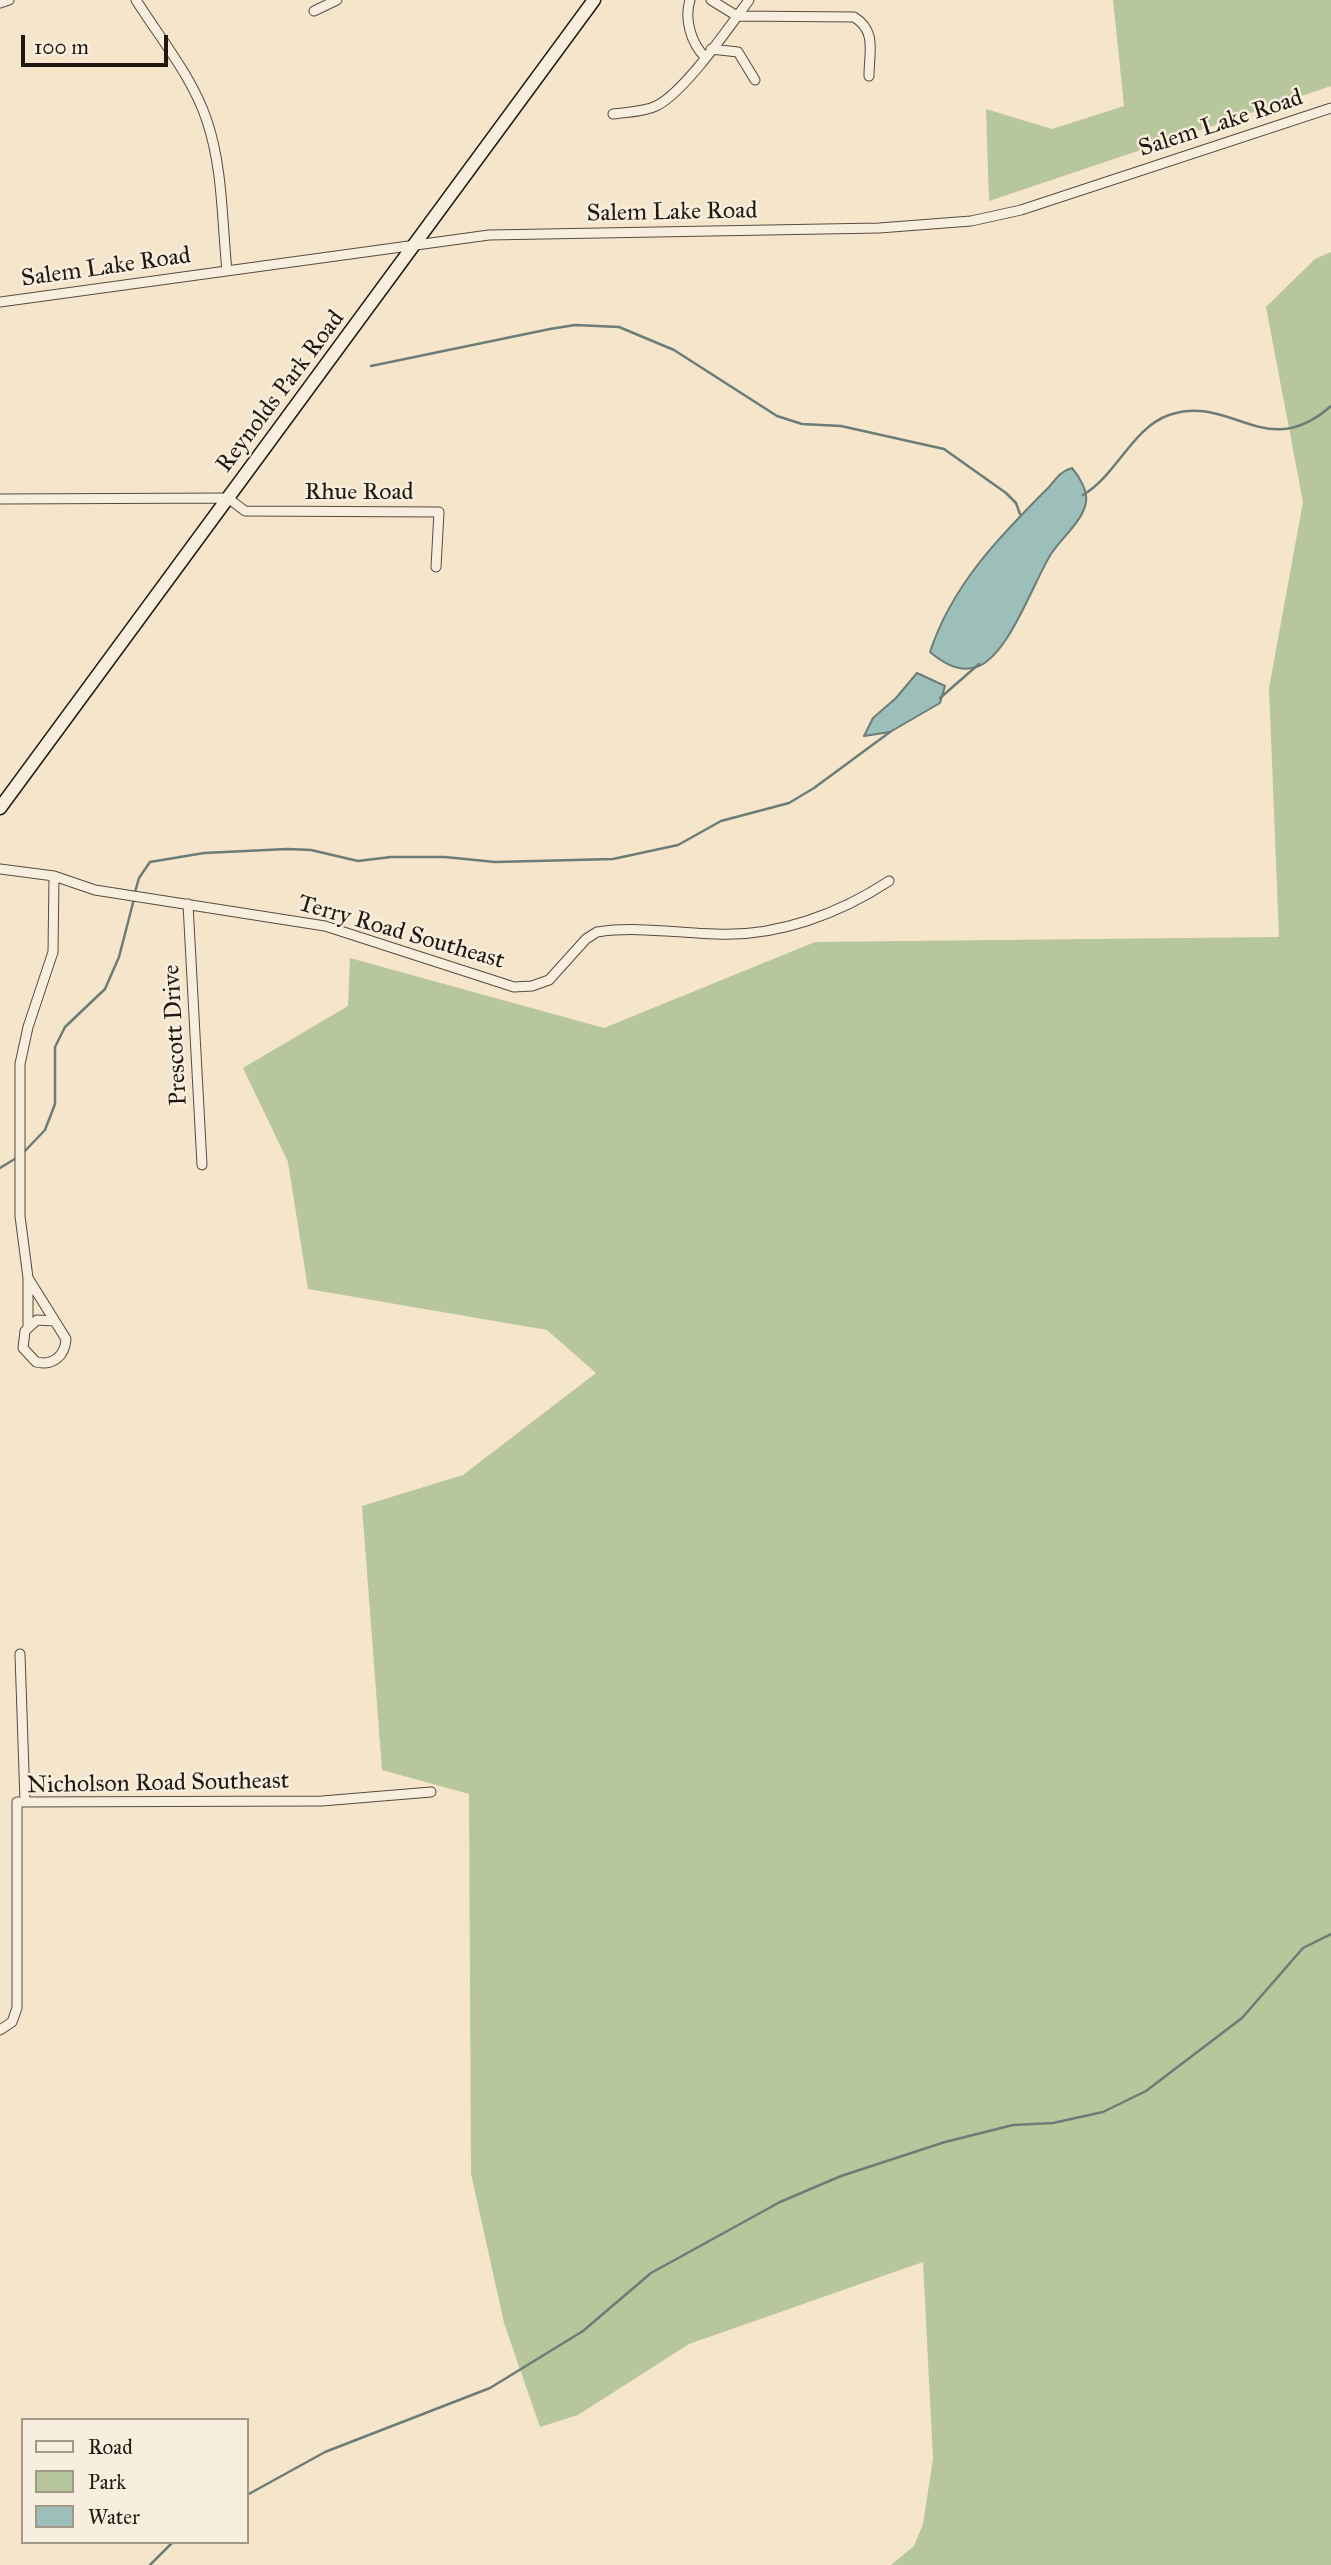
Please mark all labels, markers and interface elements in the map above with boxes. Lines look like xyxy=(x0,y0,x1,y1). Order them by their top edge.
scale bar xyxy=(24,21,172,65)
text: 100 m xyxy=(34,34,89,60)
street label: Salem Lake Road xyxy=(1135,84,1307,164)
street label: Salem Lake Road xyxy=(586,197,758,229)
street label: Salem Lake Road xyxy=(19,242,193,294)
street label: Reynolds Park Road xyxy=(211,305,351,479)
street label: Rhue Road xyxy=(304,479,414,507)
street label: Terry Road Southeast xyxy=(295,890,507,976)
street label: Prescott Drive xyxy=(158,964,194,1106)
street label: Nicholson Road Southeast xyxy=(27,1767,289,1801)
legend xyxy=(21,2418,248,2544)
text: Road xyxy=(88,2434,133,2460)
text: Park xyxy=(88,2469,126,2495)
text: Water xyxy=(88,2504,140,2530)

